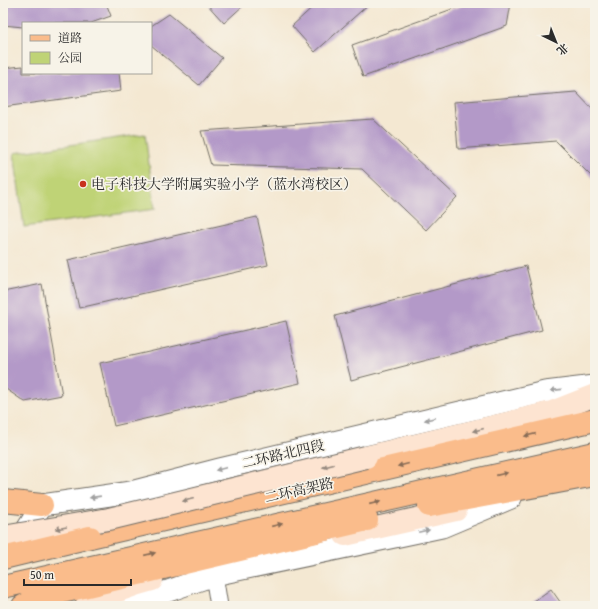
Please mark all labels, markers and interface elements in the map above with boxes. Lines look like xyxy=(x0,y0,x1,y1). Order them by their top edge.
legend xyxy=(22,22,152,74)
north arrow xyxy=(536,22,576,62)
text: 道路 xyxy=(58,29,82,46)
text: 北 xyxy=(553,40,572,59)
text: 公园 xyxy=(58,49,82,66)
place label: 电子科技大学附属实验小学（蓝水湾校区） xyxy=(91,174,357,194)
marker: 电子科技大学附属实验小学（蓝水湾校区） xyxy=(78,179,88,189)
one-way arrow xyxy=(550,387,562,394)
one-way arrow xyxy=(423,417,436,423)
one-way arrow xyxy=(471,427,483,433)
one-way arrow xyxy=(523,432,536,438)
street label: 二环路北四段 xyxy=(240,435,326,473)
one-way arrow xyxy=(397,462,409,468)
one-way arrow xyxy=(322,464,334,470)
one-way arrow xyxy=(215,466,227,472)
one-way arrow xyxy=(496,470,508,476)
street label: 二环高架路 xyxy=(263,472,335,508)
one-way arrow xyxy=(89,494,101,500)
one-way arrow xyxy=(182,498,194,504)
one-way arrow xyxy=(369,499,381,505)
one-way arrow xyxy=(271,522,283,528)
one-way arrow xyxy=(55,525,67,531)
one-way arrow xyxy=(418,528,431,534)
one-way arrow xyxy=(144,550,156,556)
scale bar xyxy=(24,561,131,587)
text: 50 m xyxy=(30,566,54,583)

